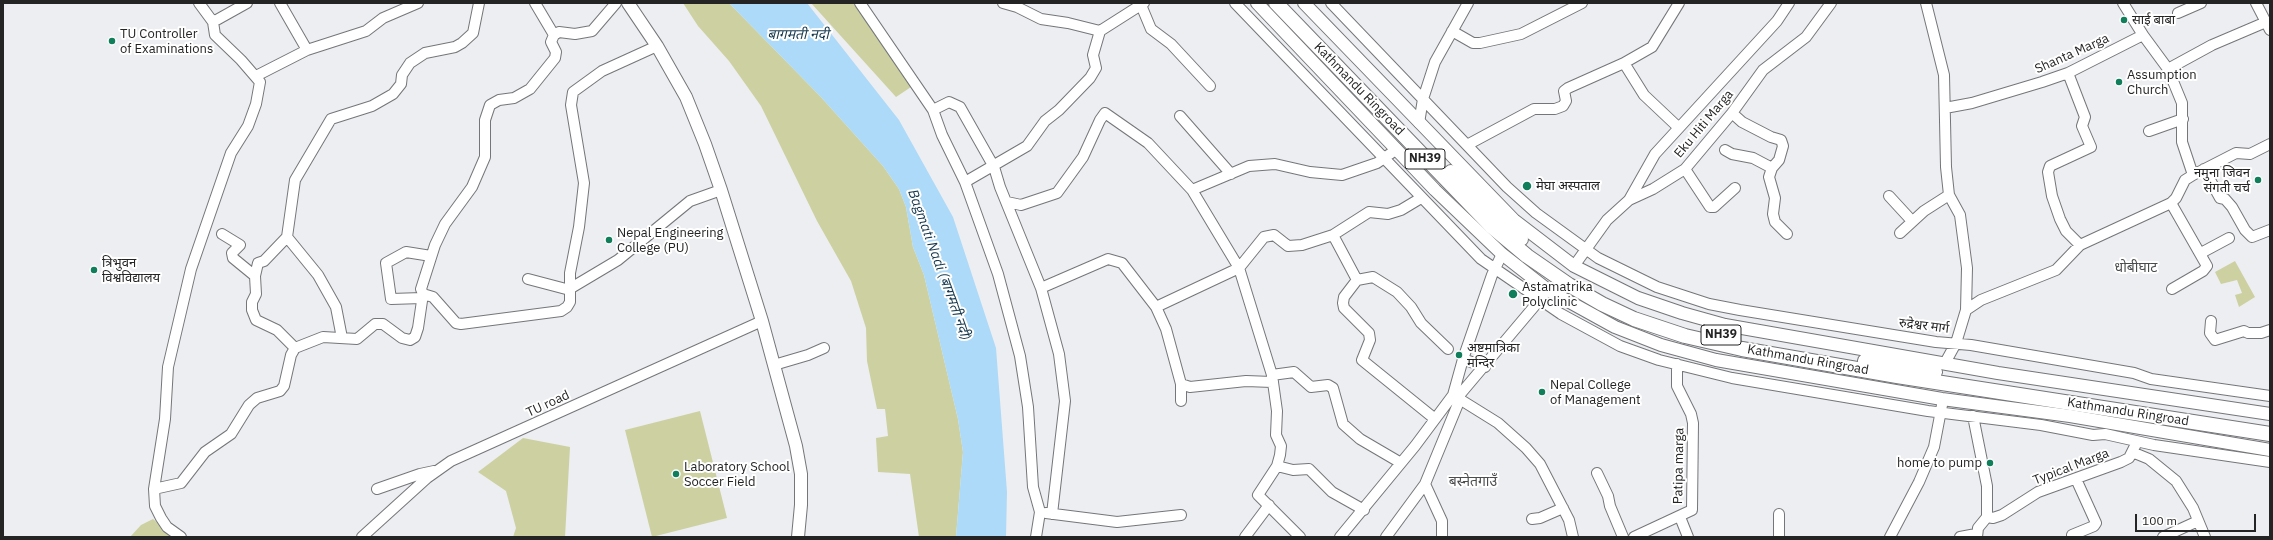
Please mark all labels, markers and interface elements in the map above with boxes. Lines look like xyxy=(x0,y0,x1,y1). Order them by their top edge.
place label: साई बाबा xyxy=(2132,12,2175,28)
marker: साई बाबा xyxy=(2119,15,2129,25)
place label: TU Controller of Examinations xyxy=(120,26,213,57)
water label: बागमती नदी xyxy=(767,27,829,43)
street label: Shanta Marga xyxy=(2032,31,2112,77)
marker: TU Controller of Examinations xyxy=(107,36,117,46)
street label: Kathmandu Ringroad xyxy=(1311,39,1407,139)
place label: Assumption Church xyxy=(2127,67,2197,98)
marker: Assumption Church xyxy=(2114,77,2124,87)
street label: Eku Hiti Marga xyxy=(1671,87,1737,161)
road number: NH39 xyxy=(1405,149,1445,169)
place label: नमुना जिवन संगती चर्च xyxy=(2194,165,2250,196)
marker: नमुना जिवन संगती चर्च xyxy=(2253,175,2263,185)
place label: मेघा अस्पताल xyxy=(1536,178,1600,194)
marker: मेघा अस्पताल xyxy=(1521,180,1533,192)
water label: Bagmati Nadi (बागमती नदी) xyxy=(904,187,974,343)
place label: Nepal Engineering College (PU) xyxy=(617,225,723,256)
marker: Nepal Engineering College (PU) xyxy=(604,235,614,245)
place label: त्रिभुवन विश्वविद्यालय xyxy=(102,255,160,286)
district label: धोबीघाट xyxy=(2115,260,2157,276)
marker: त्रिभुवन विश्वविद्यालय xyxy=(89,265,99,275)
place label: Astamatrika Polyclinic xyxy=(1522,279,1593,310)
marker: Astamatrika Polyclinic xyxy=(1507,288,1519,300)
street label: रुद्रेश्वर मार्ग xyxy=(1898,315,1950,337)
road number: NH39 xyxy=(1701,325,1741,345)
place label: अष्टमात्रिका मन्दिर xyxy=(1467,340,1520,371)
street label: Kathmandu Ringroad xyxy=(1746,342,1870,378)
marker: अष्टमात्रिका मन्दिर xyxy=(1454,350,1464,360)
place label: Nepal College of Management xyxy=(1550,377,1641,408)
street label: TU road xyxy=(524,387,572,421)
marker: Nepal College of Management xyxy=(1537,387,1547,397)
street label: Kathmandu Ringroad xyxy=(2066,395,2190,429)
street label: Patipa marga xyxy=(1671,428,1687,504)
street label: Typical Marga xyxy=(2031,445,2111,489)
place label: home to pump xyxy=(1897,455,1982,471)
marker: home to pump xyxy=(1985,458,1995,468)
place label: Laboratory School Soccer Field xyxy=(684,459,790,490)
marker: Laboratory School Soccer Field xyxy=(671,469,681,479)
district label: बस्नेतगाउँ xyxy=(1449,474,1497,490)
scale bar xyxy=(2137,506,2258,532)
text: 100 m xyxy=(2142,513,2177,528)

